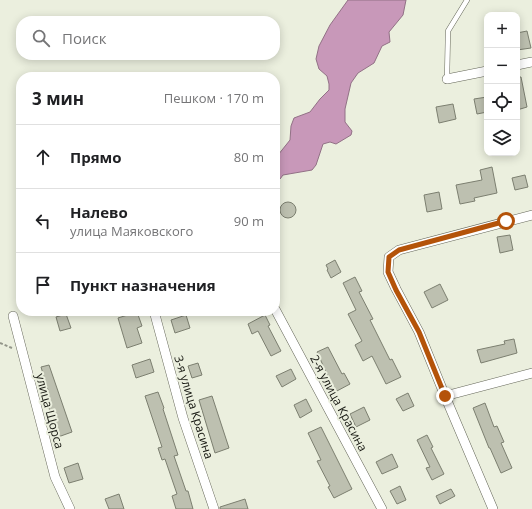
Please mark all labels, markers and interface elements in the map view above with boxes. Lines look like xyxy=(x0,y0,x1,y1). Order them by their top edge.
map controls xyxy=(484,12,520,156)
button: + xyxy=(484,12,520,48)
search box xyxy=(16,16,280,60)
icon: search xyxy=(30,27,52,49)
text: Поиск xyxy=(62,28,106,48)
button: − xyxy=(484,48,520,84)
button: locate xyxy=(484,84,520,120)
text: 3 мин xyxy=(32,87,84,110)
text: Пешком · 170 m xyxy=(164,89,264,107)
button: layers xyxy=(484,120,520,156)
icon: ahead xyxy=(32,146,54,168)
text: Прямо xyxy=(70,147,122,167)
text: 80 m xyxy=(234,148,264,166)
text: Налево xyxy=(70,202,128,222)
icon: left xyxy=(32,210,54,232)
text: 90 m xyxy=(234,212,264,230)
route start xyxy=(497,212,515,230)
text: улица Маяковского xyxy=(70,222,193,240)
icon: arrive xyxy=(32,274,54,296)
text: Пункт назначения xyxy=(70,275,216,295)
street label: 2-я улица Красина xyxy=(306,352,372,454)
street label: 3-я улица Красина xyxy=(170,353,218,461)
street label: улица Щорса xyxy=(32,371,68,451)
route end xyxy=(436,387,454,405)

